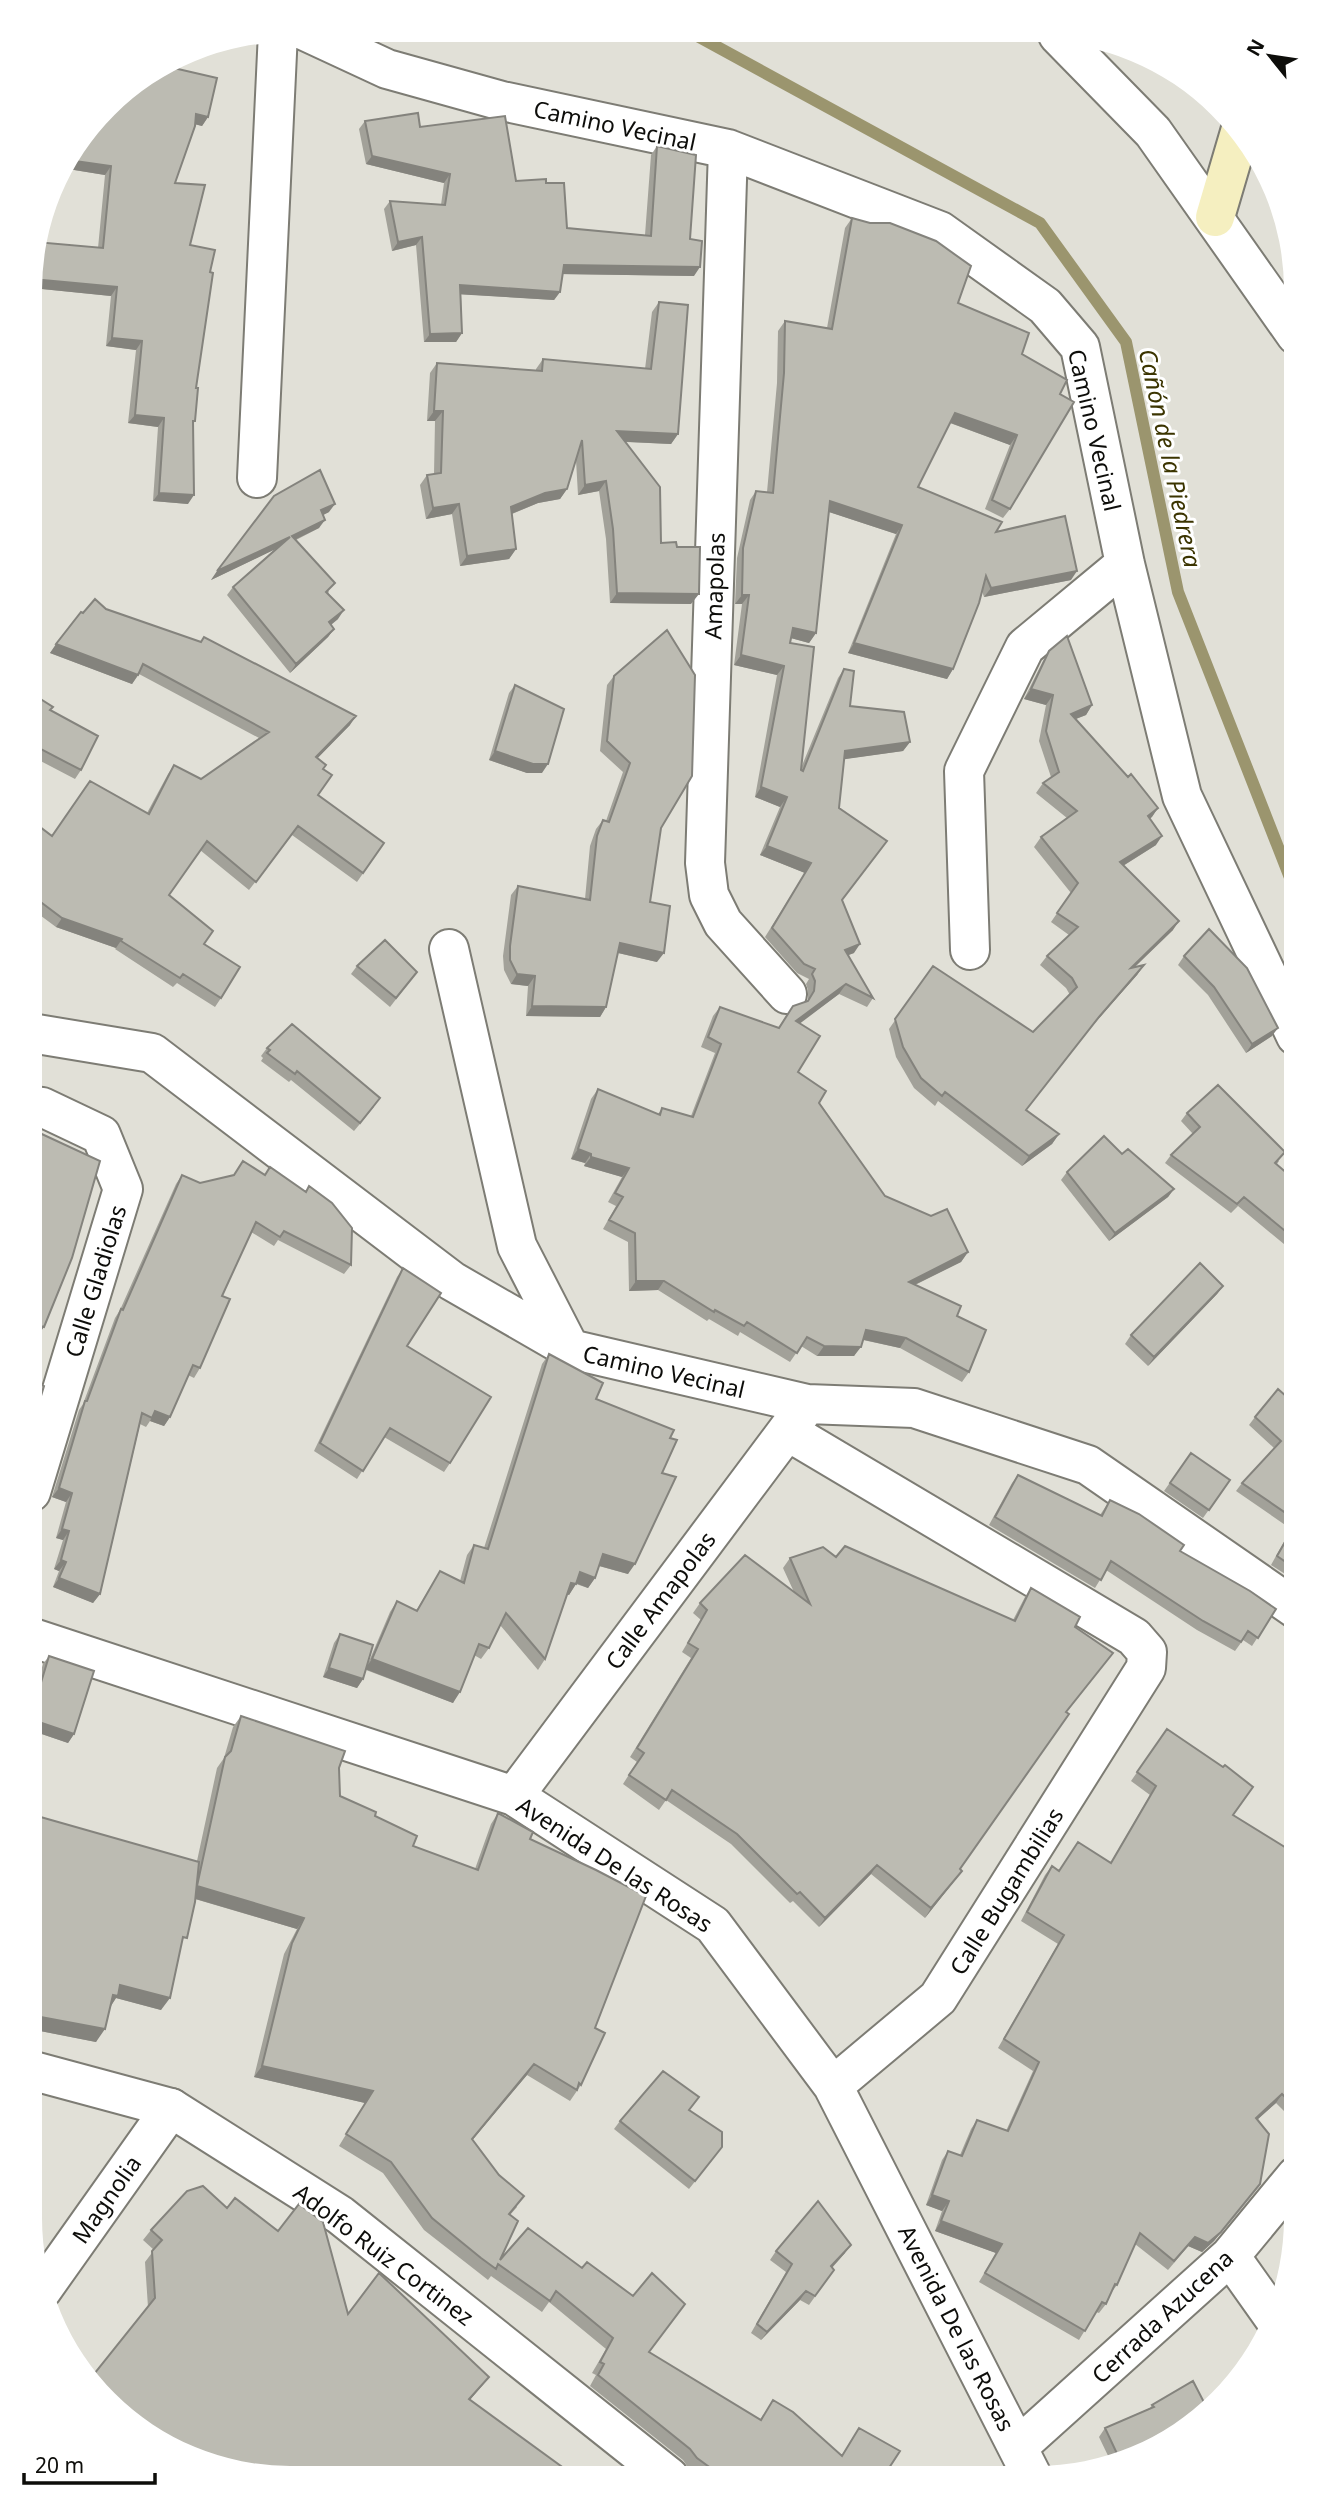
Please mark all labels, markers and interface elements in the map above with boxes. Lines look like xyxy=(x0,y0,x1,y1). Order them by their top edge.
north arrow xyxy=(1235,21,1305,91)
text: N xyxy=(1240,34,1270,61)
street label: Camino Vecinal xyxy=(531,92,699,158)
street label: Camino Vecinal xyxy=(1061,346,1129,514)
water label: Cañón de la Piedrera xyxy=(1132,346,1210,571)
street label: Amapolas xyxy=(696,532,732,640)
street label: Calle Gladiolas xyxy=(57,1201,133,1361)
street label: Camino Vecinal xyxy=(580,1337,748,1405)
street label: Calle Amapolas xyxy=(597,1524,723,1676)
street label: Avenida De las Rosas xyxy=(511,1789,719,1939)
street label: Calle Bugambilias xyxy=(942,1801,1070,1981)
street label: Magnolia xyxy=(64,2149,148,2249)
street label: Adolfo Ruiz Cortinez xyxy=(287,2176,481,2332)
street label: Avenida De las Rosas xyxy=(891,2219,1023,2437)
street label: Cerrada Azucena xyxy=(1084,2242,1240,2390)
scale bar xyxy=(24,2442,156,2486)
text: 20 m xyxy=(35,2451,84,2479)

